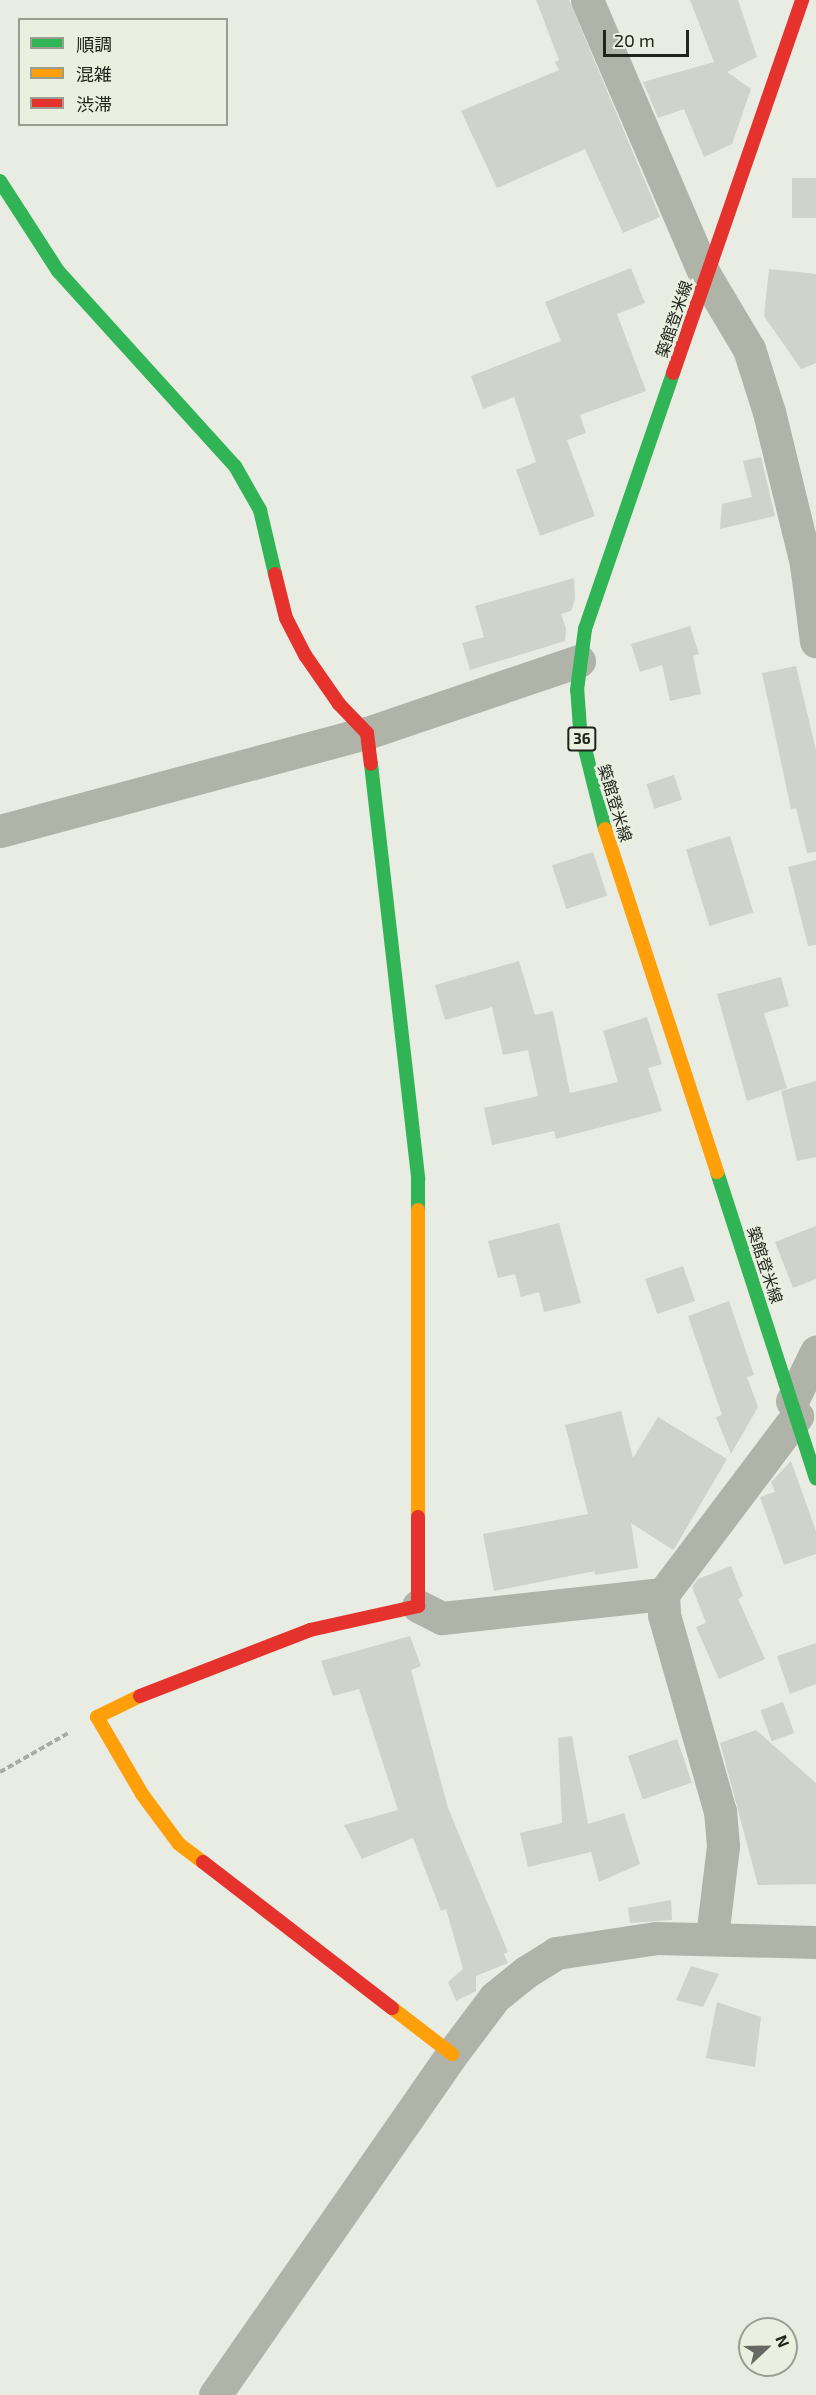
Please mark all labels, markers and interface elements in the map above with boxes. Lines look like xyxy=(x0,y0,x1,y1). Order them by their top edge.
legend xyxy=(18,18,228,126)
scale bar xyxy=(606,18,692,56)
text: 20 m xyxy=(614,29,655,51)
text: 順調 xyxy=(76,33,112,55)
text: 混雑 xyxy=(76,63,112,85)
text: 渋滞 xyxy=(76,93,112,115)
street label: 築館登米線 xyxy=(652,278,696,360)
road number: 36 xyxy=(567,727,597,751)
street label: 築館登米線 xyxy=(594,762,636,844)
street label: 築館登米線 xyxy=(744,1224,786,1306)
north arrow xyxy=(738,2317,798,2377)
text: N xyxy=(772,2332,794,2350)

